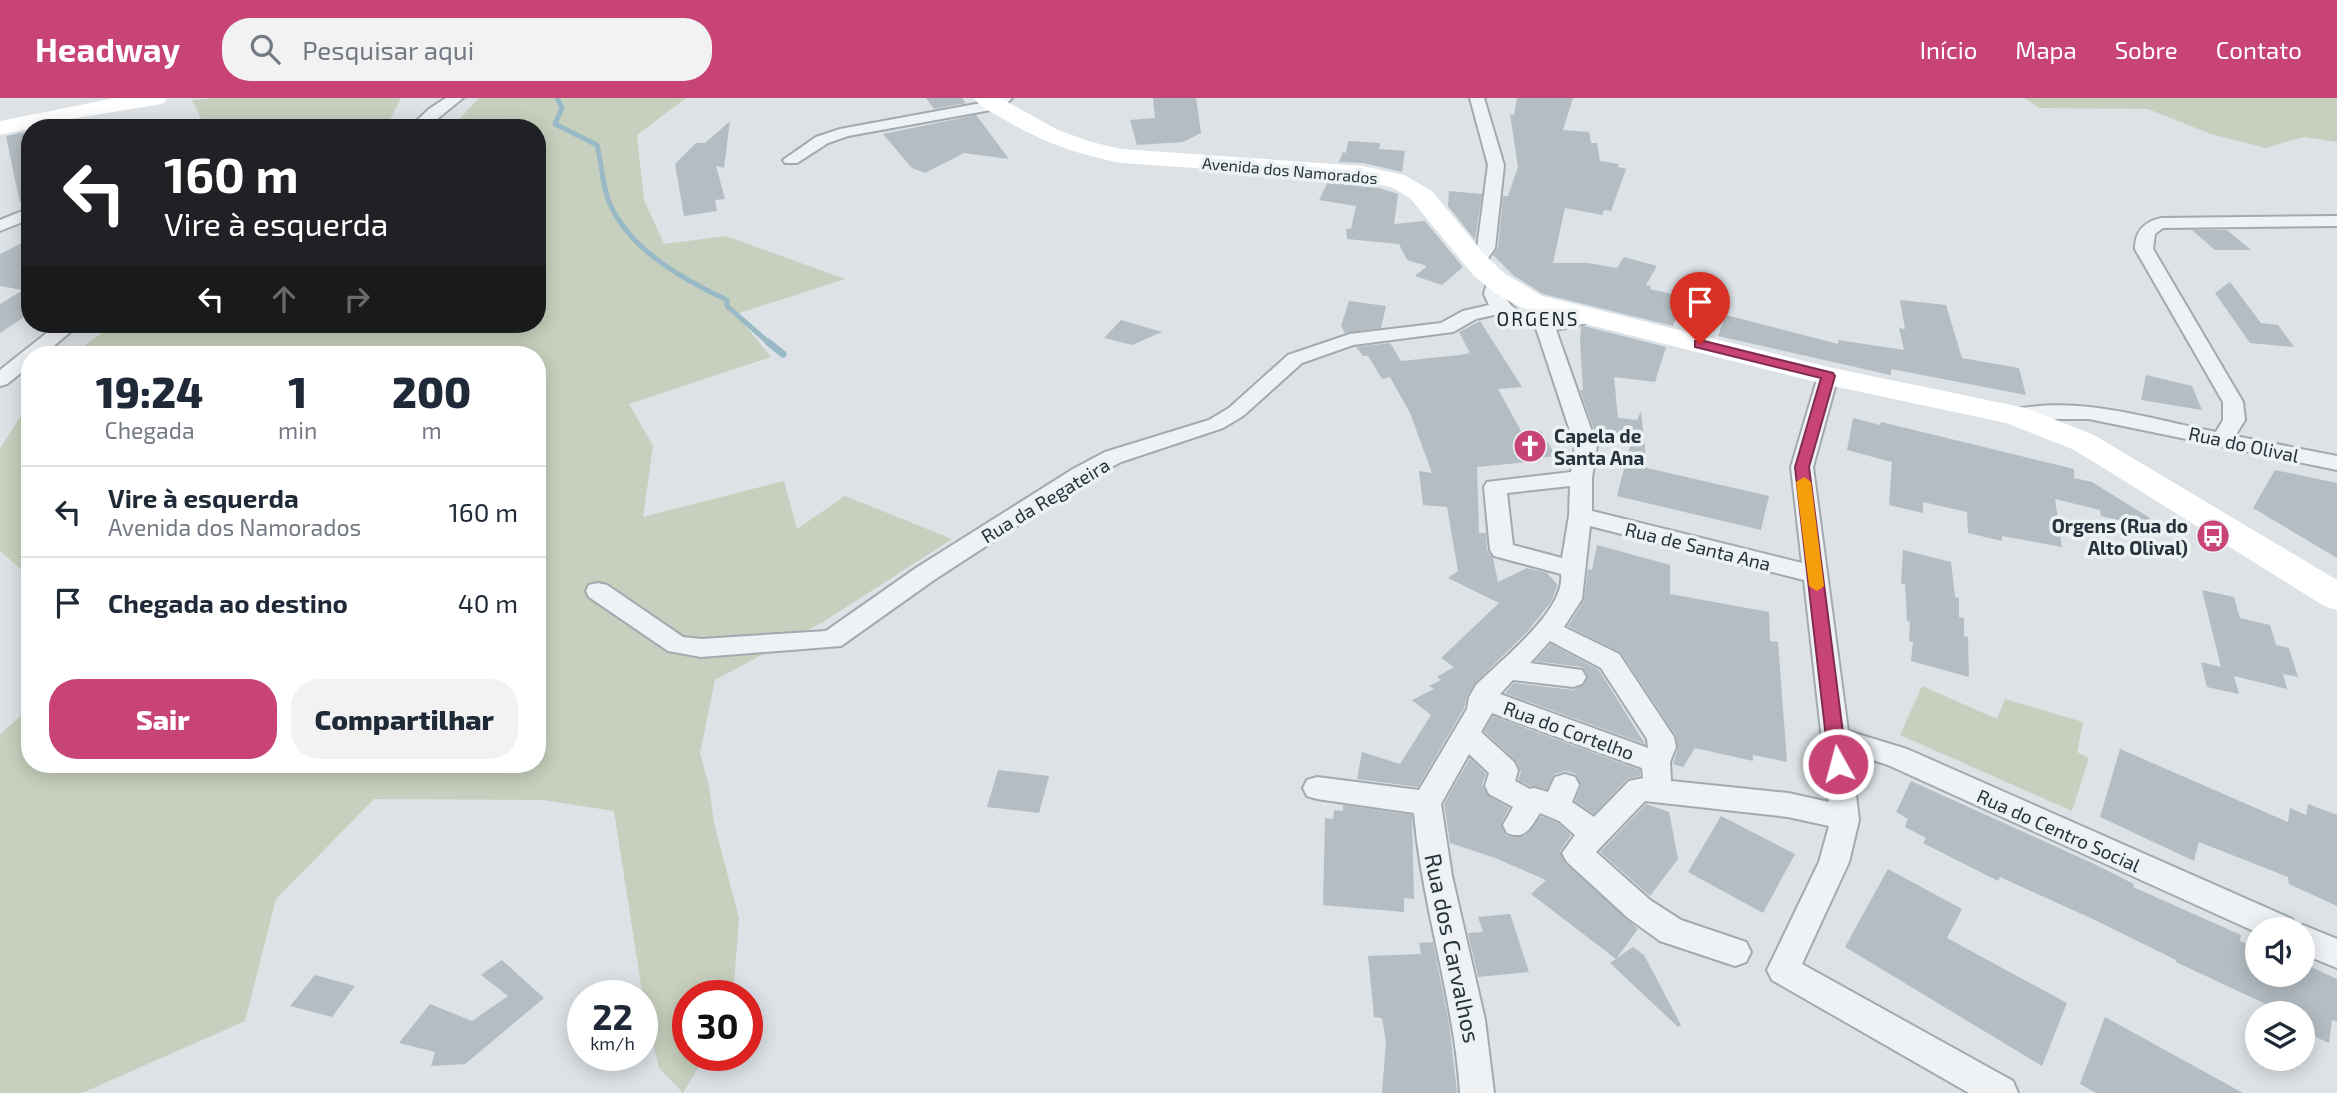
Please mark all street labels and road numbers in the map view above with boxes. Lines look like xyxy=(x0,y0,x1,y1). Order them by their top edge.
street label: Avenida dos Namorados xyxy=(1201,153,1379,187)
street label: Rua do Olival xyxy=(2187,421,2302,467)
street label: Rua da Regateira xyxy=(977,453,1113,547)
street label: Rua de Santa Ana xyxy=(1623,517,1773,575)
street label: Rua do Cortelho xyxy=(1501,696,1637,764)
street label: Rua do Centro Social xyxy=(1974,784,2145,877)
street label: Rua dos Carvalhos xyxy=(1419,851,1487,1045)

